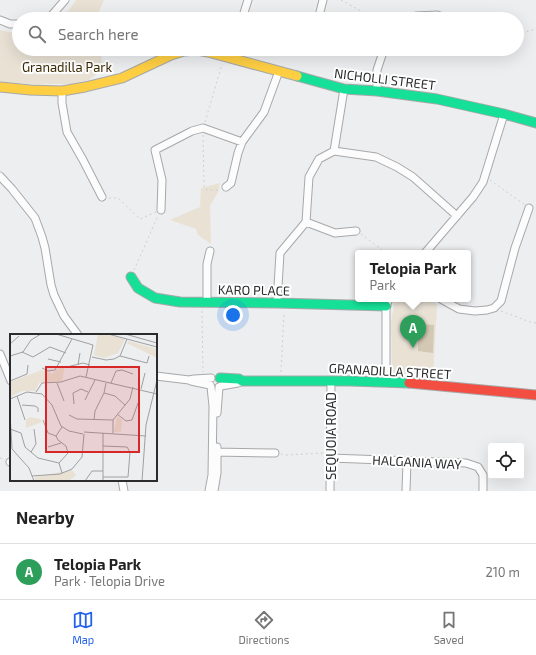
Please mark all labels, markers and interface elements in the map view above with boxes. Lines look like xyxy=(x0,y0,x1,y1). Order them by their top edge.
search box xyxy=(12,12,524,56)
icon: search xyxy=(26,23,48,45)
text: Search here xyxy=(58,25,139,43)
park label: Granadilla Park xyxy=(22,59,112,75)
street label: NICHOLLI STREET xyxy=(333,65,437,93)
popup xyxy=(355,250,471,302)
text: Telopia Park xyxy=(369,259,457,277)
text: Park xyxy=(369,277,396,293)
street label: KARO PLACE xyxy=(218,281,290,299)
your location xyxy=(223,305,243,325)
pin: A xyxy=(400,315,426,348)
inset map xyxy=(10,334,157,481)
street label: GRANADILLA STREET xyxy=(328,360,452,382)
street label: SEQUOIA ROAD xyxy=(323,392,339,480)
map controls xyxy=(488,443,524,479)
button: locate xyxy=(488,443,524,479)
street label: HALGANIA WAY xyxy=(372,452,463,472)
text: Nearby xyxy=(16,507,74,527)
text: Telopia Park xyxy=(54,555,141,573)
text: A xyxy=(25,564,33,580)
text: 210 m xyxy=(485,564,520,580)
text: Park · Telopia Drive xyxy=(54,573,165,589)
tab: Map xyxy=(72,609,94,646)
tab: Directions xyxy=(239,609,289,646)
tab: Saved xyxy=(434,609,464,646)

